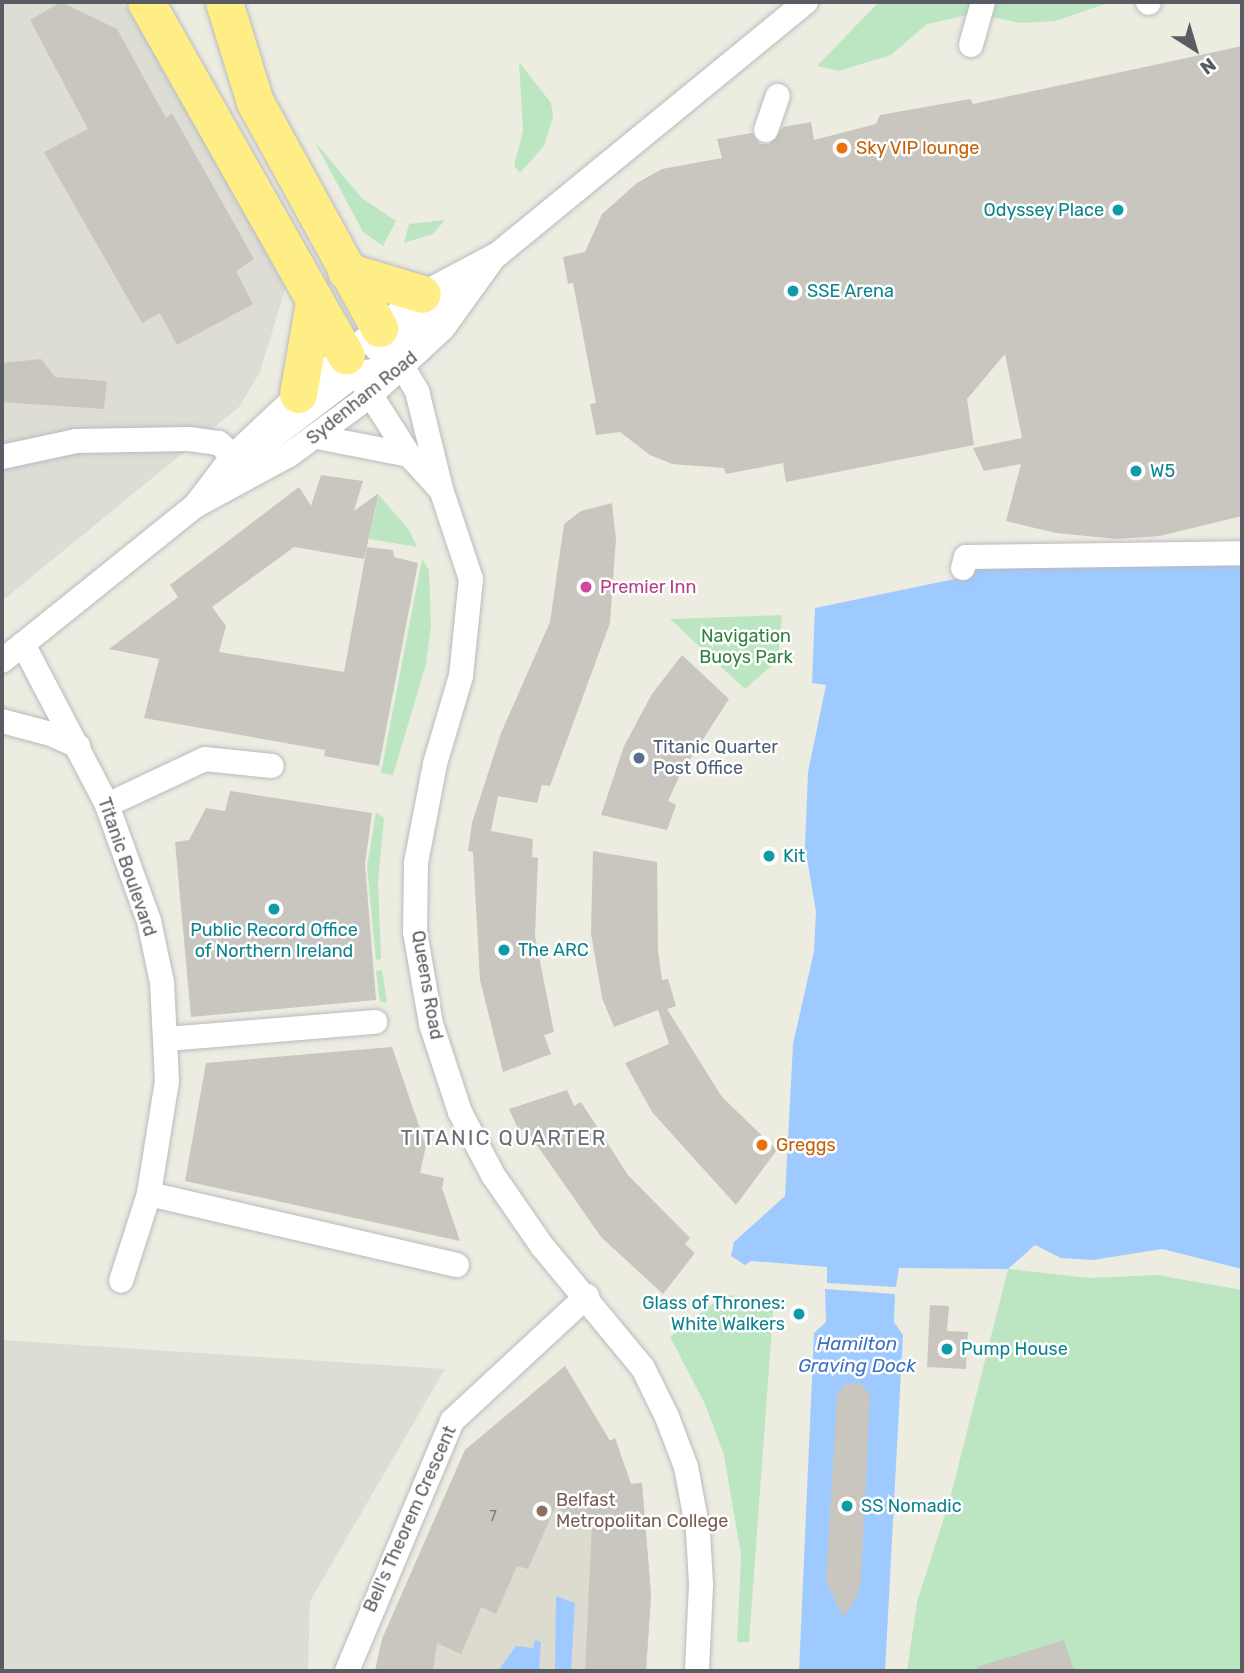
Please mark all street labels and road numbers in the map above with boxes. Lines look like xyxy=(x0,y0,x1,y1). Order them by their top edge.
street label: Sydenham Road xyxy=(302,347,422,449)
street label: Titanic Boulevard xyxy=(93,795,161,939)
street label: Queens Road xyxy=(407,929,447,1041)
street label: Bell's Theorem Crescent xyxy=(359,1422,461,1616)

